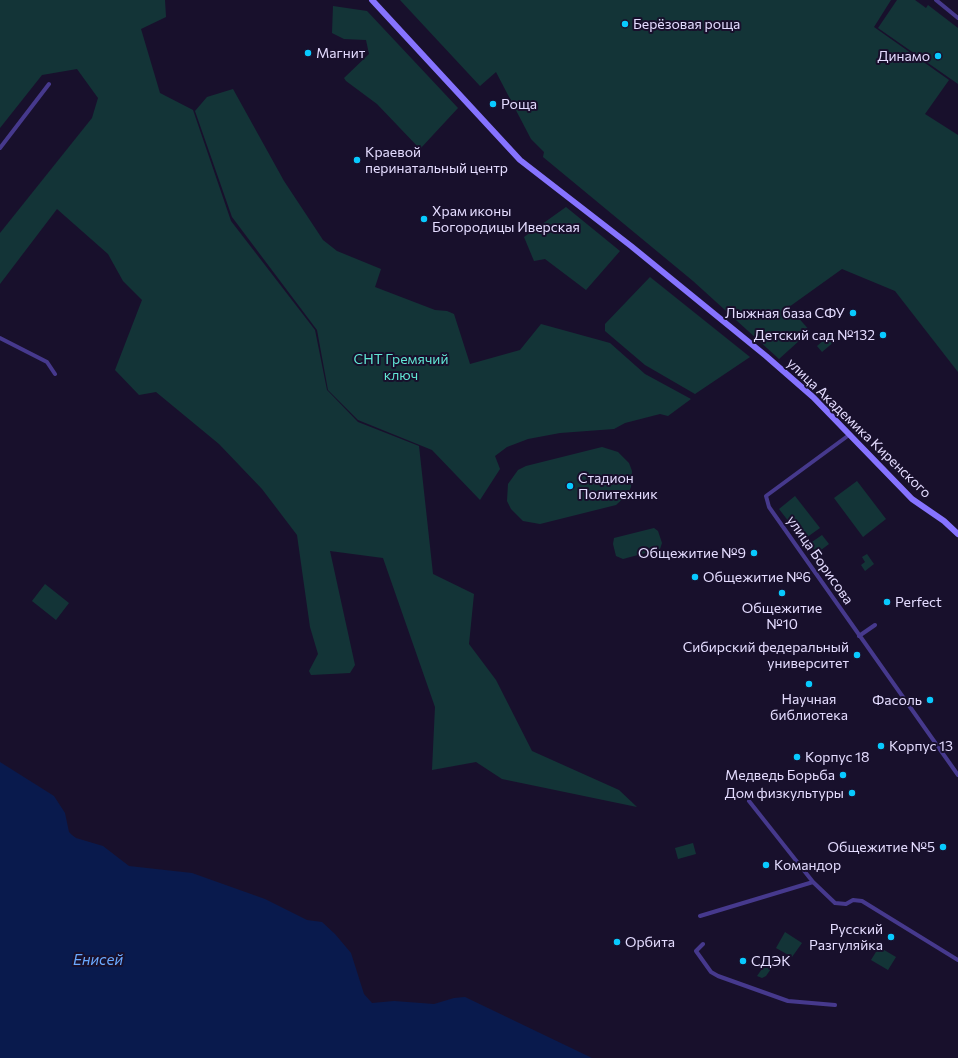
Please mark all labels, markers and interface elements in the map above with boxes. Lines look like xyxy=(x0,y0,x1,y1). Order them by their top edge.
place label: Берёзовая роща xyxy=(633,16,740,32)
marker: Берёзовая роща xyxy=(620,19,630,29)
place label: Магнит xyxy=(316,45,365,61)
marker: Магнит xyxy=(303,48,313,58)
place label: Динамо xyxy=(877,48,930,64)
marker: Динамо xyxy=(933,51,943,61)
place label: Роща xyxy=(501,96,537,112)
marker: Роща xyxy=(488,99,498,109)
place label: Краевой перинатальный центр xyxy=(365,144,508,176)
marker: Краевой перинатальный центр xyxy=(352,155,362,165)
place label: Храм иконы Богородицы Иверская xyxy=(432,203,580,236)
marker: Храм иконы Богородицы Иверская xyxy=(419,214,429,224)
place label: Лыжная база СФУ xyxy=(725,305,845,321)
marker: Лыжная база СФУ xyxy=(848,308,858,318)
place label: Детский сад №132 xyxy=(754,327,875,343)
marker: Детский сад №132 xyxy=(878,330,888,340)
park label: СНТ Гремячий ключ xyxy=(354,351,448,384)
street label: улица Академика Киренского xyxy=(783,354,935,502)
place label: Стадион Политехник xyxy=(578,470,658,502)
marker: Стадион Политехник xyxy=(565,481,575,491)
street label: улица Борисова xyxy=(783,512,857,608)
place label: Общежитие №9 xyxy=(638,545,746,561)
marker: Общежитие №9 xyxy=(749,548,759,558)
place label: Общежитие №6 xyxy=(703,569,811,585)
marker: Общежитие №6 xyxy=(690,572,700,582)
marker: Общежитие №10 xyxy=(777,588,787,598)
place label: Perfect xyxy=(895,594,942,610)
marker: Perfect xyxy=(882,597,892,607)
place label: Общежитие №10 xyxy=(742,600,822,632)
place label: Сибирский федеральный университет xyxy=(683,639,849,672)
marker: Сибирский федеральный университет xyxy=(852,650,862,660)
marker: Научная библиотека xyxy=(804,679,814,689)
place label: Научная библиотека xyxy=(770,691,848,724)
place label: Фасоль xyxy=(872,692,922,708)
marker: Фасоль xyxy=(925,695,935,705)
place label: Корпус 13 xyxy=(889,738,953,754)
marker: Корпус 13 xyxy=(876,741,886,751)
place label: Корпус 18 xyxy=(805,749,870,765)
marker: Корпус 18 xyxy=(792,752,802,762)
place label: Медведь Борьба xyxy=(725,767,835,783)
marker: Медведь Борьба xyxy=(838,770,848,780)
place label: Дом физкультуры xyxy=(725,785,844,801)
marker: Дом физкультуры xyxy=(847,788,857,798)
place label: Общежитие №5 xyxy=(828,839,935,855)
marker: Общежитие №5 xyxy=(938,842,948,852)
place label: Командор xyxy=(774,857,841,873)
marker: Командор xyxy=(761,860,771,870)
place label: Русский Разгуляйка xyxy=(809,921,883,954)
marker: Русский Разгуляйка xyxy=(886,932,896,942)
place label: Орбита xyxy=(625,934,675,950)
marker: Орбита xyxy=(612,937,622,947)
water label: Енисей xyxy=(73,951,123,969)
place label: СДЭК xyxy=(751,953,791,969)
marker: СДЭК xyxy=(738,956,748,966)

